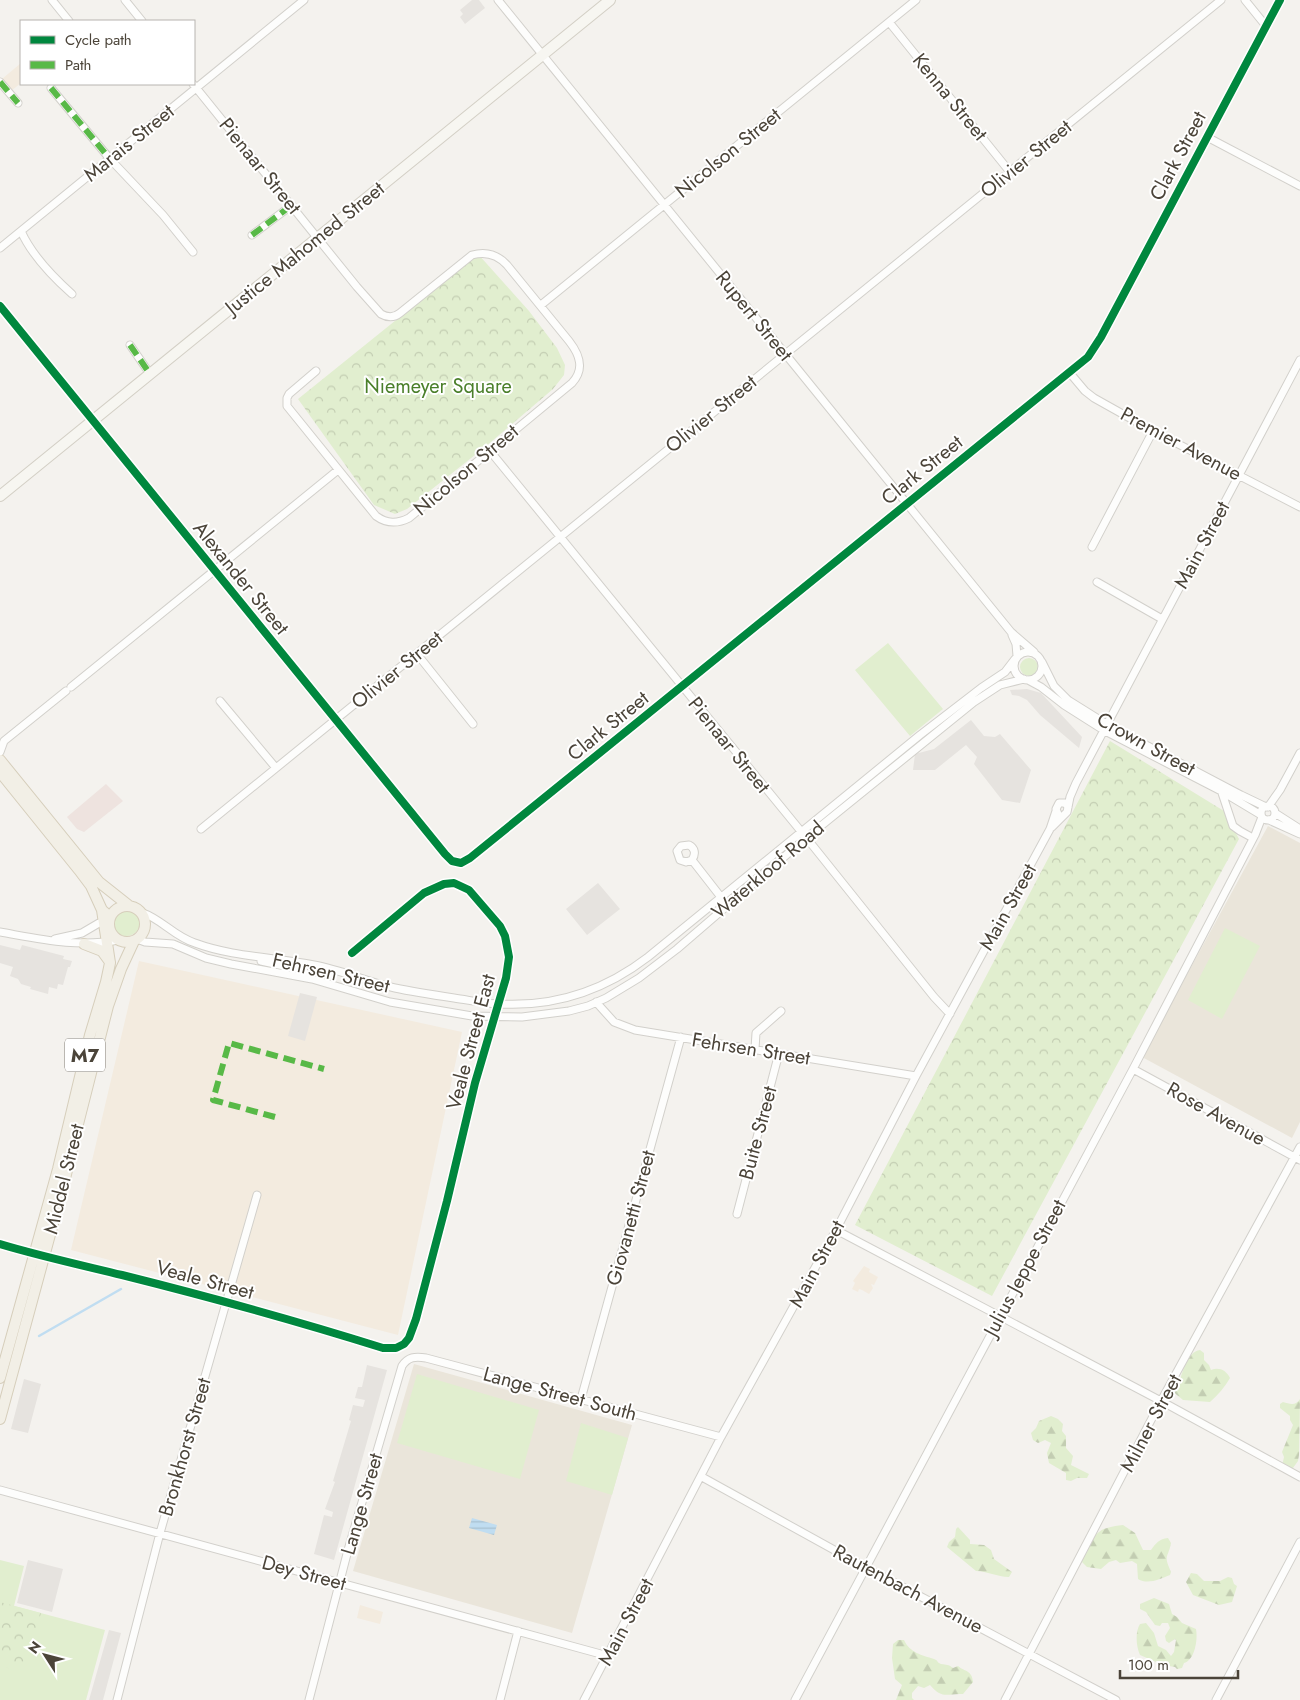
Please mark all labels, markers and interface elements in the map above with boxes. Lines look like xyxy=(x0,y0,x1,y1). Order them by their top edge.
legend xyxy=(20,20,195,85)
text: Cycle path xyxy=(65,29,132,51)
street label: Kenna Street xyxy=(906,47,995,147)
text: Path xyxy=(65,54,91,76)
street label: Marais Street xyxy=(77,97,181,189)
street label: Nicolson Street xyxy=(669,101,787,205)
street label: Clark Street xyxy=(1142,106,1214,206)
street label: Pienaar Street xyxy=(212,111,308,221)
street label: Olivier Street xyxy=(974,113,1078,205)
street label: Justice Mahomed Street xyxy=(217,174,391,323)
street label: Rupert Street xyxy=(709,265,800,368)
street label: Olivier Street xyxy=(659,368,763,460)
park label: Niemeyer Square xyxy=(364,372,512,401)
street label: Premier Avenue xyxy=(1115,400,1247,488)
street label: Nicolson Street xyxy=(407,417,525,523)
street label: Clark Street xyxy=(875,428,969,512)
street label: Main Street xyxy=(1167,496,1237,594)
street label: Alexander Street xyxy=(186,515,296,641)
street label: Olivier Street xyxy=(345,624,449,716)
street label: Clark Street xyxy=(561,684,655,768)
street label: Pienaar Street xyxy=(681,690,777,800)
street label: Crown Street xyxy=(1091,705,1201,783)
street label: Waterkloof Road xyxy=(705,814,831,926)
street label: Main Street xyxy=(972,858,1044,956)
street label: Fehrsen Street xyxy=(269,945,393,1001)
street label: Veale Street East xyxy=(439,971,503,1113)
street label: Fehrsen Street xyxy=(690,1025,813,1073)
road number: M7 xyxy=(65,1038,105,1072)
street label: Rose Avenue xyxy=(1161,1075,1271,1153)
street label: Buite Street xyxy=(732,1083,784,1183)
street label: Middel Street xyxy=(36,1121,92,1237)
street label: Giovanetti Street xyxy=(599,1147,663,1289)
street label: Julius Jeppe Street xyxy=(975,1194,1073,1344)
street label: Main Street xyxy=(782,1215,852,1313)
street label: Veale Street xyxy=(153,1253,257,1307)
street label: Lange Street South xyxy=(480,1360,640,1428)
street label: Milner Street xyxy=(1113,1369,1189,1477)
street label: Bronkhorst Street xyxy=(151,1374,219,1520)
street label: Lange Street xyxy=(334,1450,390,1558)
street label: Rautenbach Avenue xyxy=(828,1537,988,1641)
street label: Dey Street xyxy=(259,1548,350,1598)
street label: Main Street xyxy=(591,1573,661,1671)
north arrow xyxy=(20,1630,70,1680)
text: N xyxy=(23,1637,46,1658)
scale bar xyxy=(1120,1648,1238,1680)
text: 100 m xyxy=(1128,1654,1169,1676)

